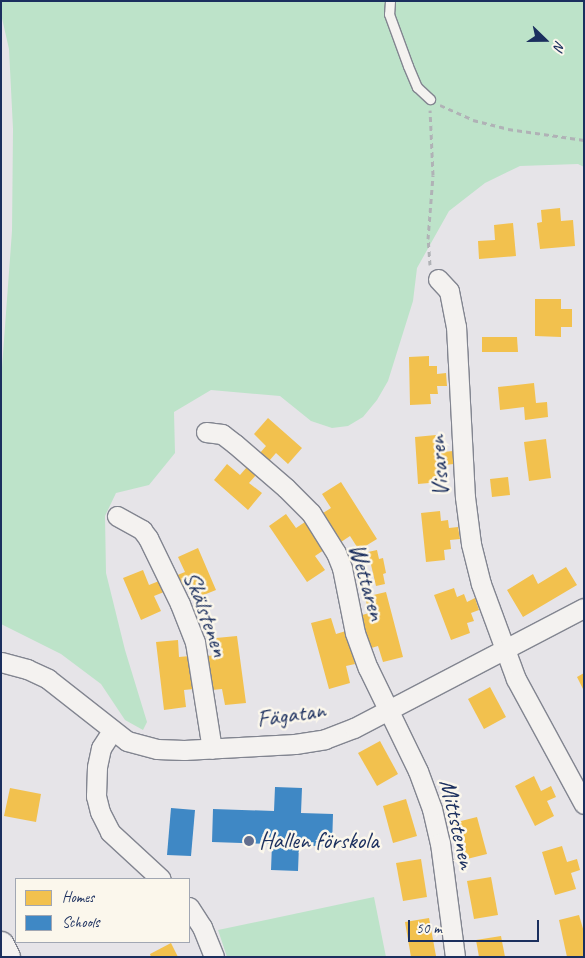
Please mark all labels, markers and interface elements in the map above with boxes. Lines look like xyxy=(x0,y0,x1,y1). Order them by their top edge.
north arrow xyxy=(520,15,570,65)
text: N xyxy=(550,39,569,53)
street label: Visaren xyxy=(422,434,456,498)
street label: Wettaren xyxy=(342,541,392,623)
street label: Skälstenen xyxy=(177,567,235,661)
street label: Fägatan xyxy=(255,695,327,735)
street label: Mittstenen xyxy=(433,776,481,872)
place label: Hallen förskola xyxy=(259,827,379,855)
marker: Hallen förskola xyxy=(243,835,255,847)
legend xyxy=(15,878,190,943)
text: Homes xyxy=(62,888,94,907)
scale bar xyxy=(410,910,541,942)
text: Schools xyxy=(62,913,99,932)
text: 50 m xyxy=(416,919,442,938)

